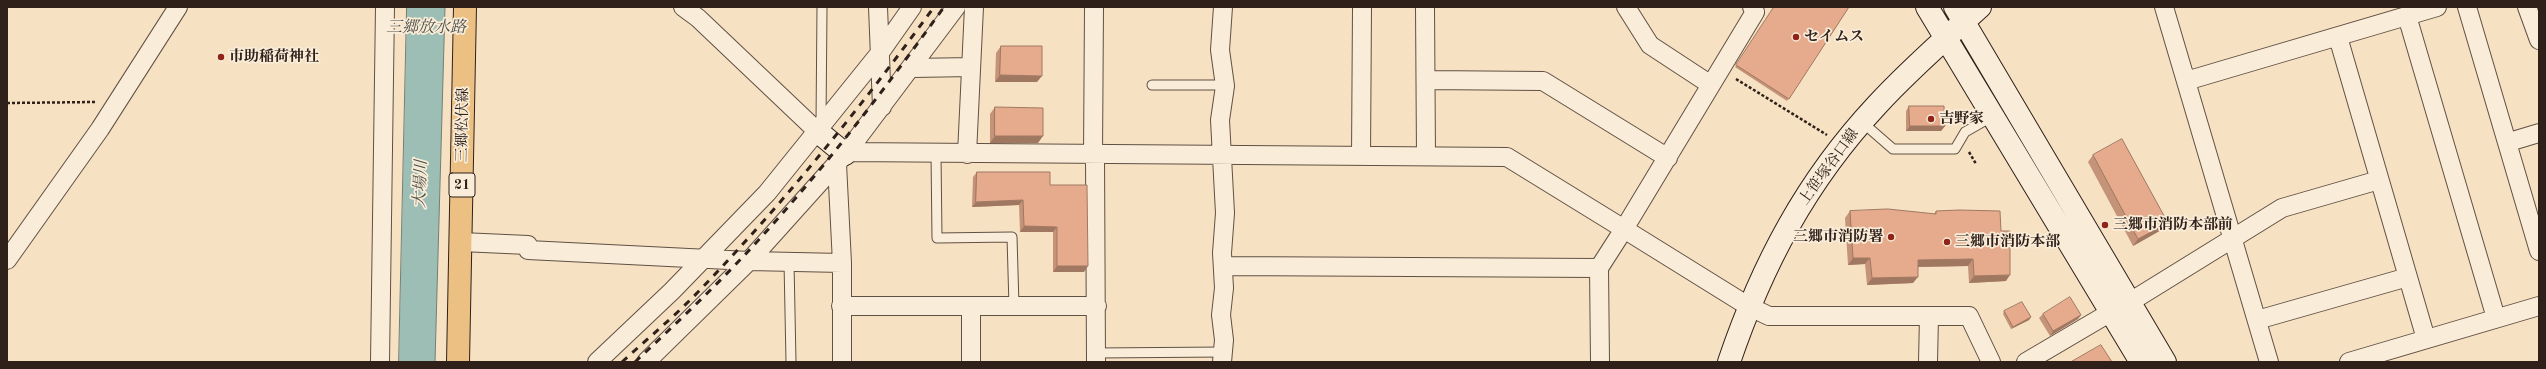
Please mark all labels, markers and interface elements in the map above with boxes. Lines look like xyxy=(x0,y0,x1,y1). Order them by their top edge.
water label: 三郷放水路 xyxy=(386,18,466,38)
place label: セイムス xyxy=(1804,28,1864,46)
marker: セイムス xyxy=(1791,32,1801,42)
place label: 市助稲荷神社 xyxy=(229,48,319,66)
marker: 市助稲荷神社 xyxy=(216,52,226,62)
street label: 三郷松伏線 xyxy=(453,87,473,163)
place label: 吉野家 xyxy=(1939,110,1984,128)
marker: 吉野家 xyxy=(1926,114,1936,124)
street label: 上笹塚谷口線 xyxy=(1795,125,1863,209)
water label: 大場川 xyxy=(411,160,431,208)
road number: 21 xyxy=(449,173,475,197)
place label: 三郷市消防本部前 xyxy=(2113,216,2233,234)
marker: 三郷市消防本部前 xyxy=(2100,220,2110,230)
place label: 三郷市消防署 xyxy=(1793,228,1883,246)
marker: 三郷市消防署 xyxy=(1886,232,1896,242)
place label: 三郷市消防本部 xyxy=(1955,233,2060,251)
marker: 三郷市消防本部 xyxy=(1942,237,1952,247)

